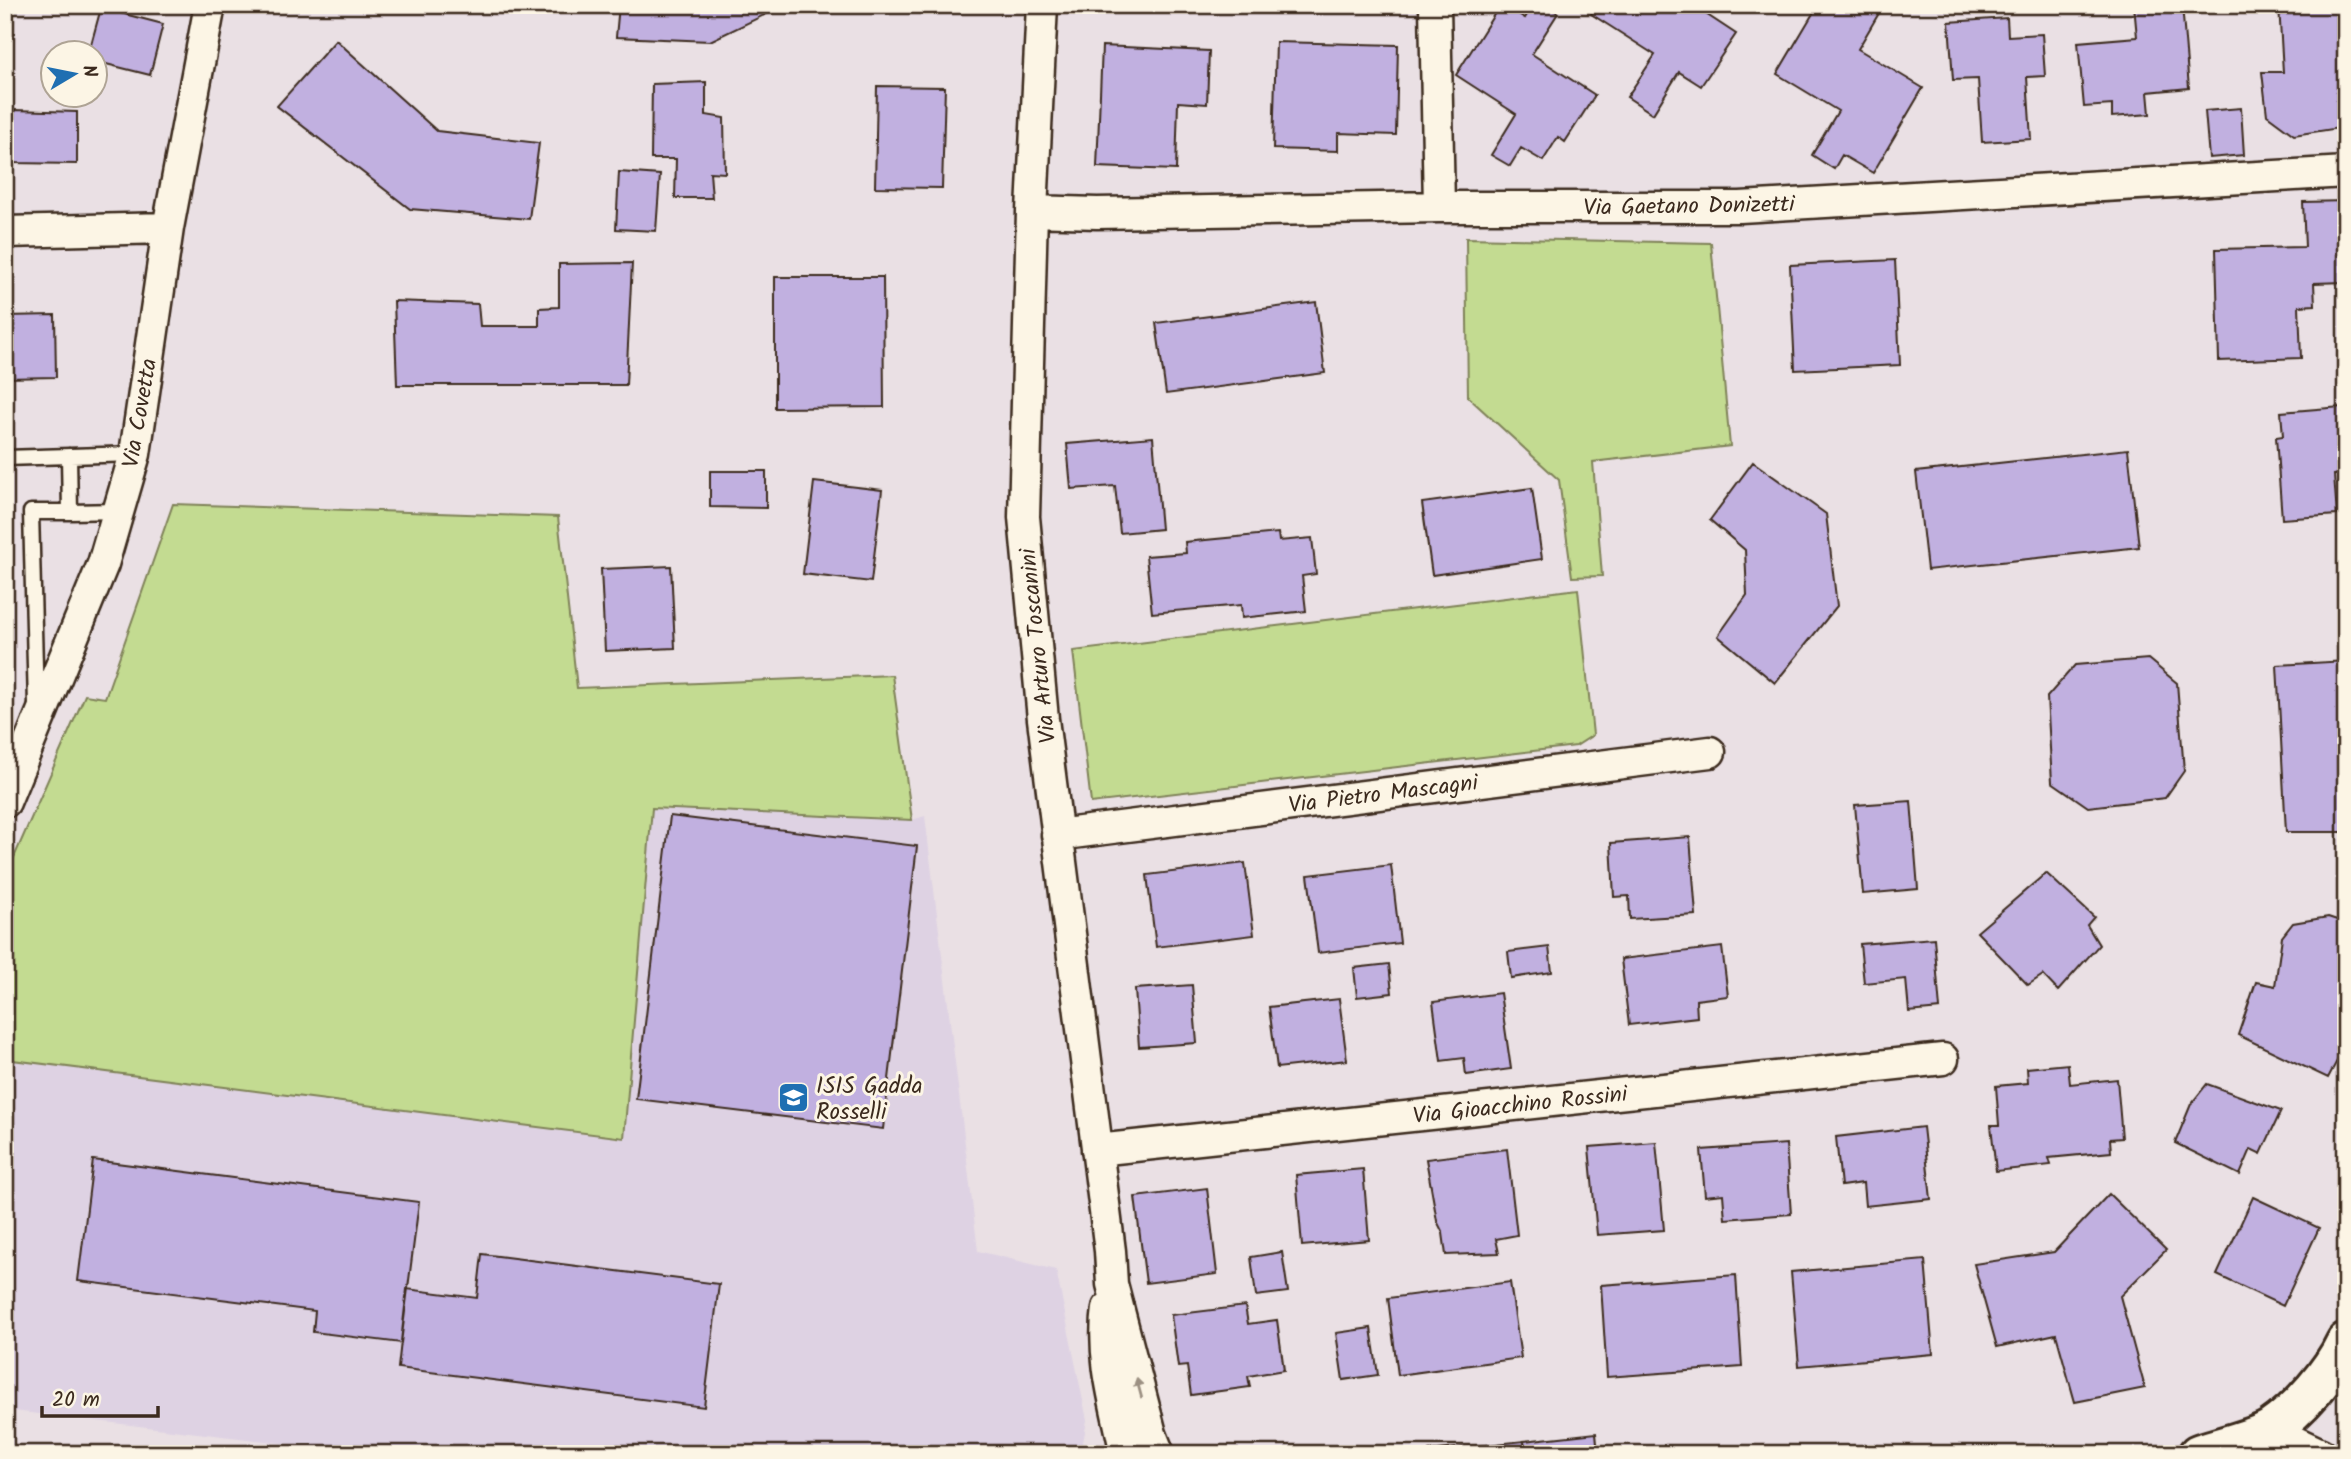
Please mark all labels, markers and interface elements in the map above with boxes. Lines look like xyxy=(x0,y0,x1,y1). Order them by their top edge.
north arrow xyxy=(38,38,108,108)
text: N xyxy=(73,63,105,80)
street label: Via Gaetano Donizetti xyxy=(1583,187,1796,227)
street label: Via Covetta xyxy=(114,356,168,471)
street label: Via Arturo Toscanini xyxy=(1011,545,1067,745)
street label: Via Pietro Mascagni xyxy=(1286,765,1482,824)
place label: ISIS Gadda Rosselli xyxy=(816,1069,923,1131)
street label: Via Gioacchino Rossini xyxy=(1411,1077,1631,1135)
school or university icon: ISIS Gadda Rosselli xyxy=(776,1081,810,1115)
scale bar xyxy=(42,1375,158,1419)
one-way arrow xyxy=(1133,1377,1144,1399)
text: 20 m xyxy=(52,1384,100,1417)

